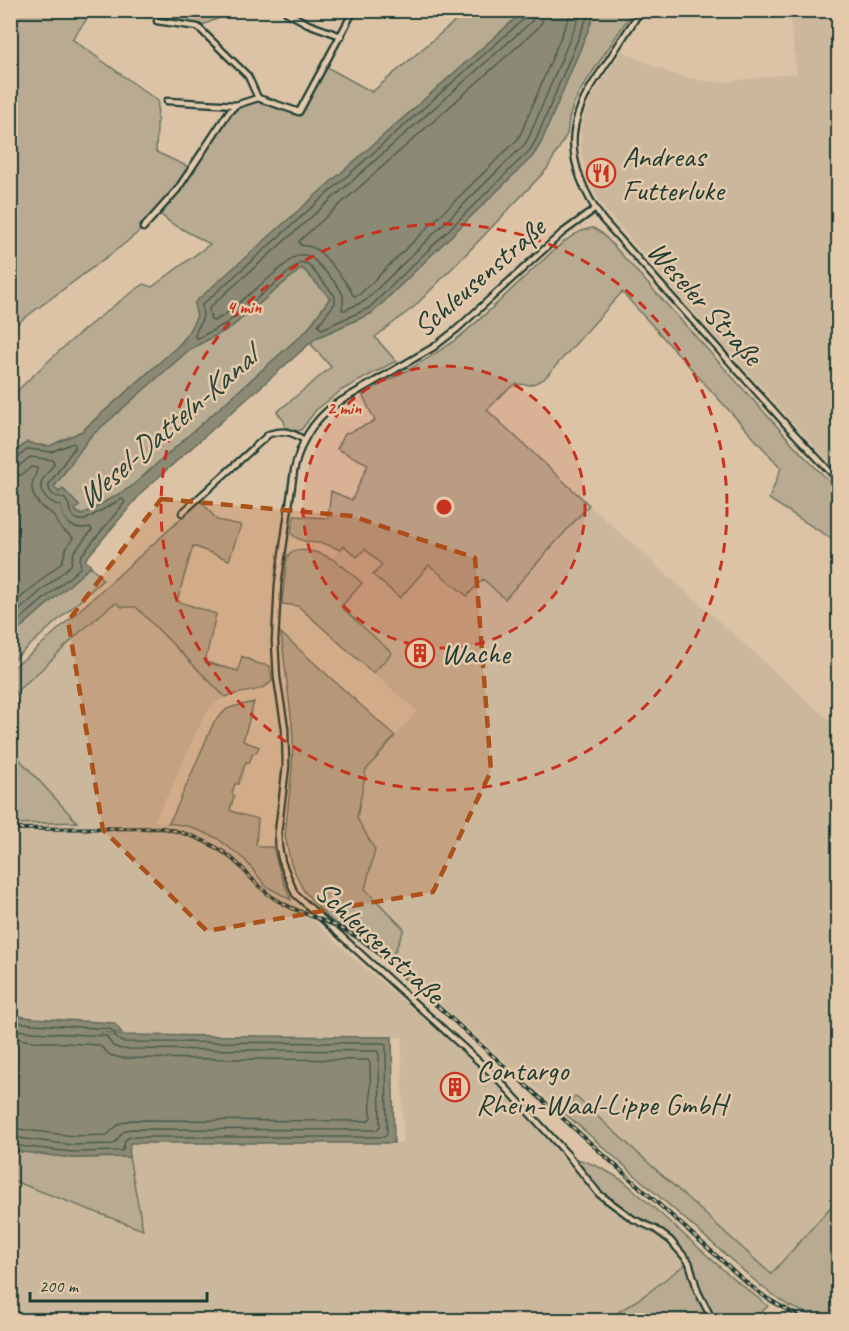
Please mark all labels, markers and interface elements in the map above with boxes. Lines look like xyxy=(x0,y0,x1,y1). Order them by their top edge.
place label: Andreas Futterluke xyxy=(622,137,726,209)
restaurant icon: Andreas Futterluke xyxy=(585,157,617,189)
street label: Schleusenstraße xyxy=(405,208,555,345)
street label: Weseler Straße xyxy=(639,233,773,375)
text: 4 min xyxy=(227,296,262,318)
water label: Wesel-Datteln-Kanal xyxy=(67,331,273,518)
text: 2 min xyxy=(327,397,362,419)
centre of rings xyxy=(434,497,454,517)
place label: Wache xyxy=(441,634,512,672)
building icon: Wache xyxy=(404,637,436,669)
street label: Schleusenstraße xyxy=(307,872,454,1013)
place label: Contargo Rhein-Waal-Lippe GmbH xyxy=(476,1051,731,1123)
building icon: Contargo Rhein-Waal-Lippe GmbH xyxy=(439,1071,471,1103)
scale bar xyxy=(30,1265,207,1303)
text: 200 m xyxy=(39,1275,80,1297)

